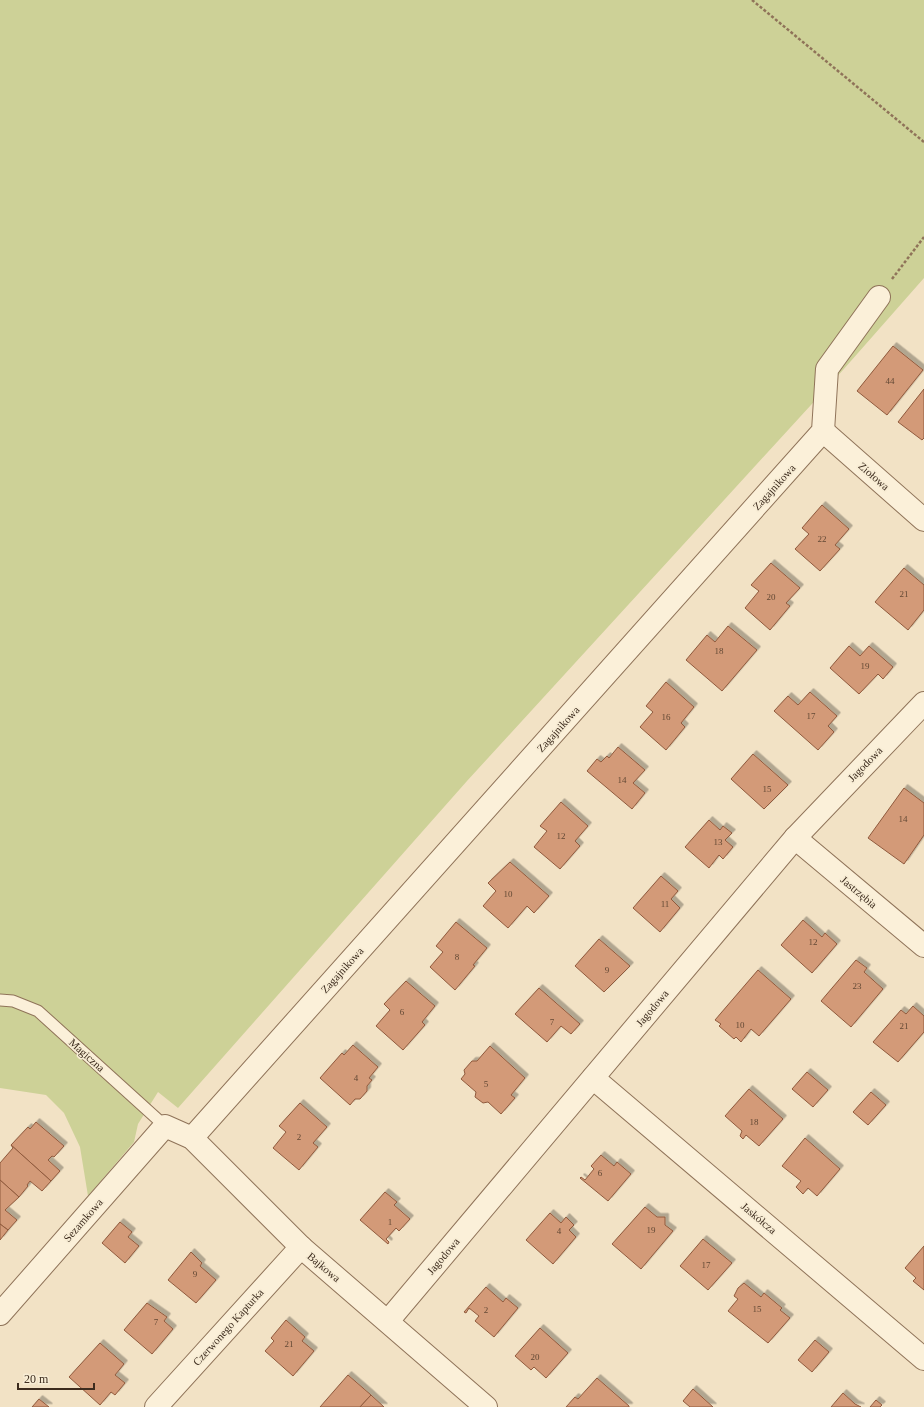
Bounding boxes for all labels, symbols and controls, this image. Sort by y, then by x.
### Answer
house number: 44 [886,376,895,386]
street label: Ziołowa [856,459,892,493]
street label: Zagajnikowa [750,462,798,512]
house number: 22 [818,534,827,544]
house number: 21 [900,589,909,599]
house number: 20 [767,592,776,602]
house number: 18 [715,646,724,656]
house number: 19 [861,661,870,671]
street label: Zagajnikowa [534,704,582,754]
house number: 17 [807,711,816,721]
house number: 16 [662,712,671,722]
street label: Jagodowa [845,744,885,784]
house number: 14 [618,775,627,785]
house number: 15 [763,784,772,794]
house number: 14 [899,814,908,824]
house number: 12 [557,831,566,841]
house number: 13 [714,837,723,847]
street label: Jastrzębia [839,873,880,911]
house number: 10 [504,889,513,899]
house number: 11 [661,899,669,909]
house number: 12 [809,937,818,947]
street label: Zagajnikowa [318,945,366,995]
house number: 8 [455,952,460,962]
house number: 9 [605,965,610,975]
house number: 23 [853,981,862,991]
street label: Jagodowa [633,987,671,1029]
house number: 6 [400,1007,405,1017]
house number: 7 [550,1017,555,1027]
house number: 10 [736,1020,745,1030]
house number: 21 [900,1021,909,1031]
street label: Magiczna [67,1036,107,1074]
house number: 4 [354,1073,359,1083]
house number: 5 [484,1079,489,1089]
house number: 18 [750,1117,759,1127]
house number: 2 [297,1132,301,1142]
house number: 6 [598,1168,603,1178]
street label: Sezamkowa [61,1196,105,1244]
street label: Jaskółcza [739,1200,779,1236]
house number: 1 [388,1217,392,1227]
house number: 19 [647,1225,656,1235]
house number: 4 [557,1226,562,1236]
street label: Jagodowa [424,1235,462,1277]
street label: Bajkowa [305,1250,343,1284]
house number: 17 [702,1260,711,1270]
house number: 9 [193,1269,198,1279]
street label: Czerwonego Kapturka [190,1286,266,1368]
house number: 15 [753,1304,762,1314]
house number: 2 [484,1305,488,1315]
house number: 7 [154,1317,159,1327]
house number: 21 [285,1339,294,1349]
house number: 20 [531,1352,540,1362]
scale bar [18,1365,94,1391]
text: 20 m [24,1372,49,1386]

